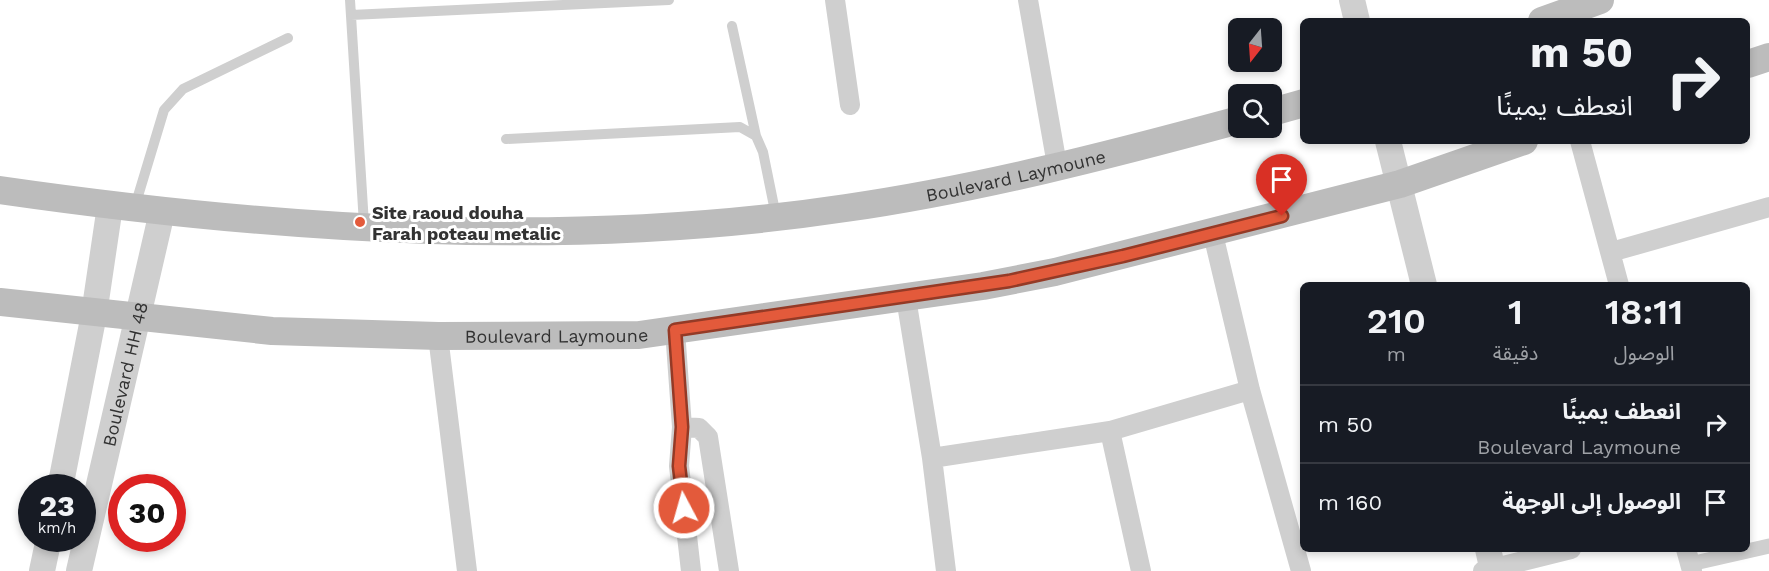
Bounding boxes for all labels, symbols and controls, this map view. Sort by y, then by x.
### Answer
north arrow [1228,18,1282,72]
map controls [1228,18,1282,138]
text: 50 m [1530,28,1633,77]
icon: right [1654,42,1732,120]
button: search [1228,84,1282,138]
text: انعطف يمينًا [1496,90,1633,122]
street label: Boulevard Laymoune [924,145,1108,205]
pin [1256,154,1307,216]
icon: arrive [1265,163,1298,196]
place label: Site raoud douha Farah poteau metalic [372,202,561,244]
marker: Site raoud douha Farah poteau metalic [353,215,367,229]
text: 1 [1508,291,1523,333]
text: 18:11 [1605,291,1683,333]
street label: Boulevard HH 48 [98,300,151,449]
text: 210 [1367,300,1426,342]
street label: Boulevard Laymoune [465,323,650,346]
text: دقيقة [1493,341,1538,365]
text: الوصول [1614,341,1675,365]
text: m [1387,342,1406,366]
text: انعطف يمينًا [1562,399,1681,424]
icon: right [1699,408,1732,441]
text: 50 m [1318,412,1373,437]
text: Boulevard Laymoune [1477,435,1681,459]
speed limit sign: 30 [108,474,186,552]
position arrow [652,476,716,540]
icon: arrive [1699,486,1732,519]
text: 23 [39,488,75,523]
text: الوصول إلى الوجهة [1502,489,1681,514]
text: 160 m [1318,490,1382,515]
text: km/h [38,519,76,537]

